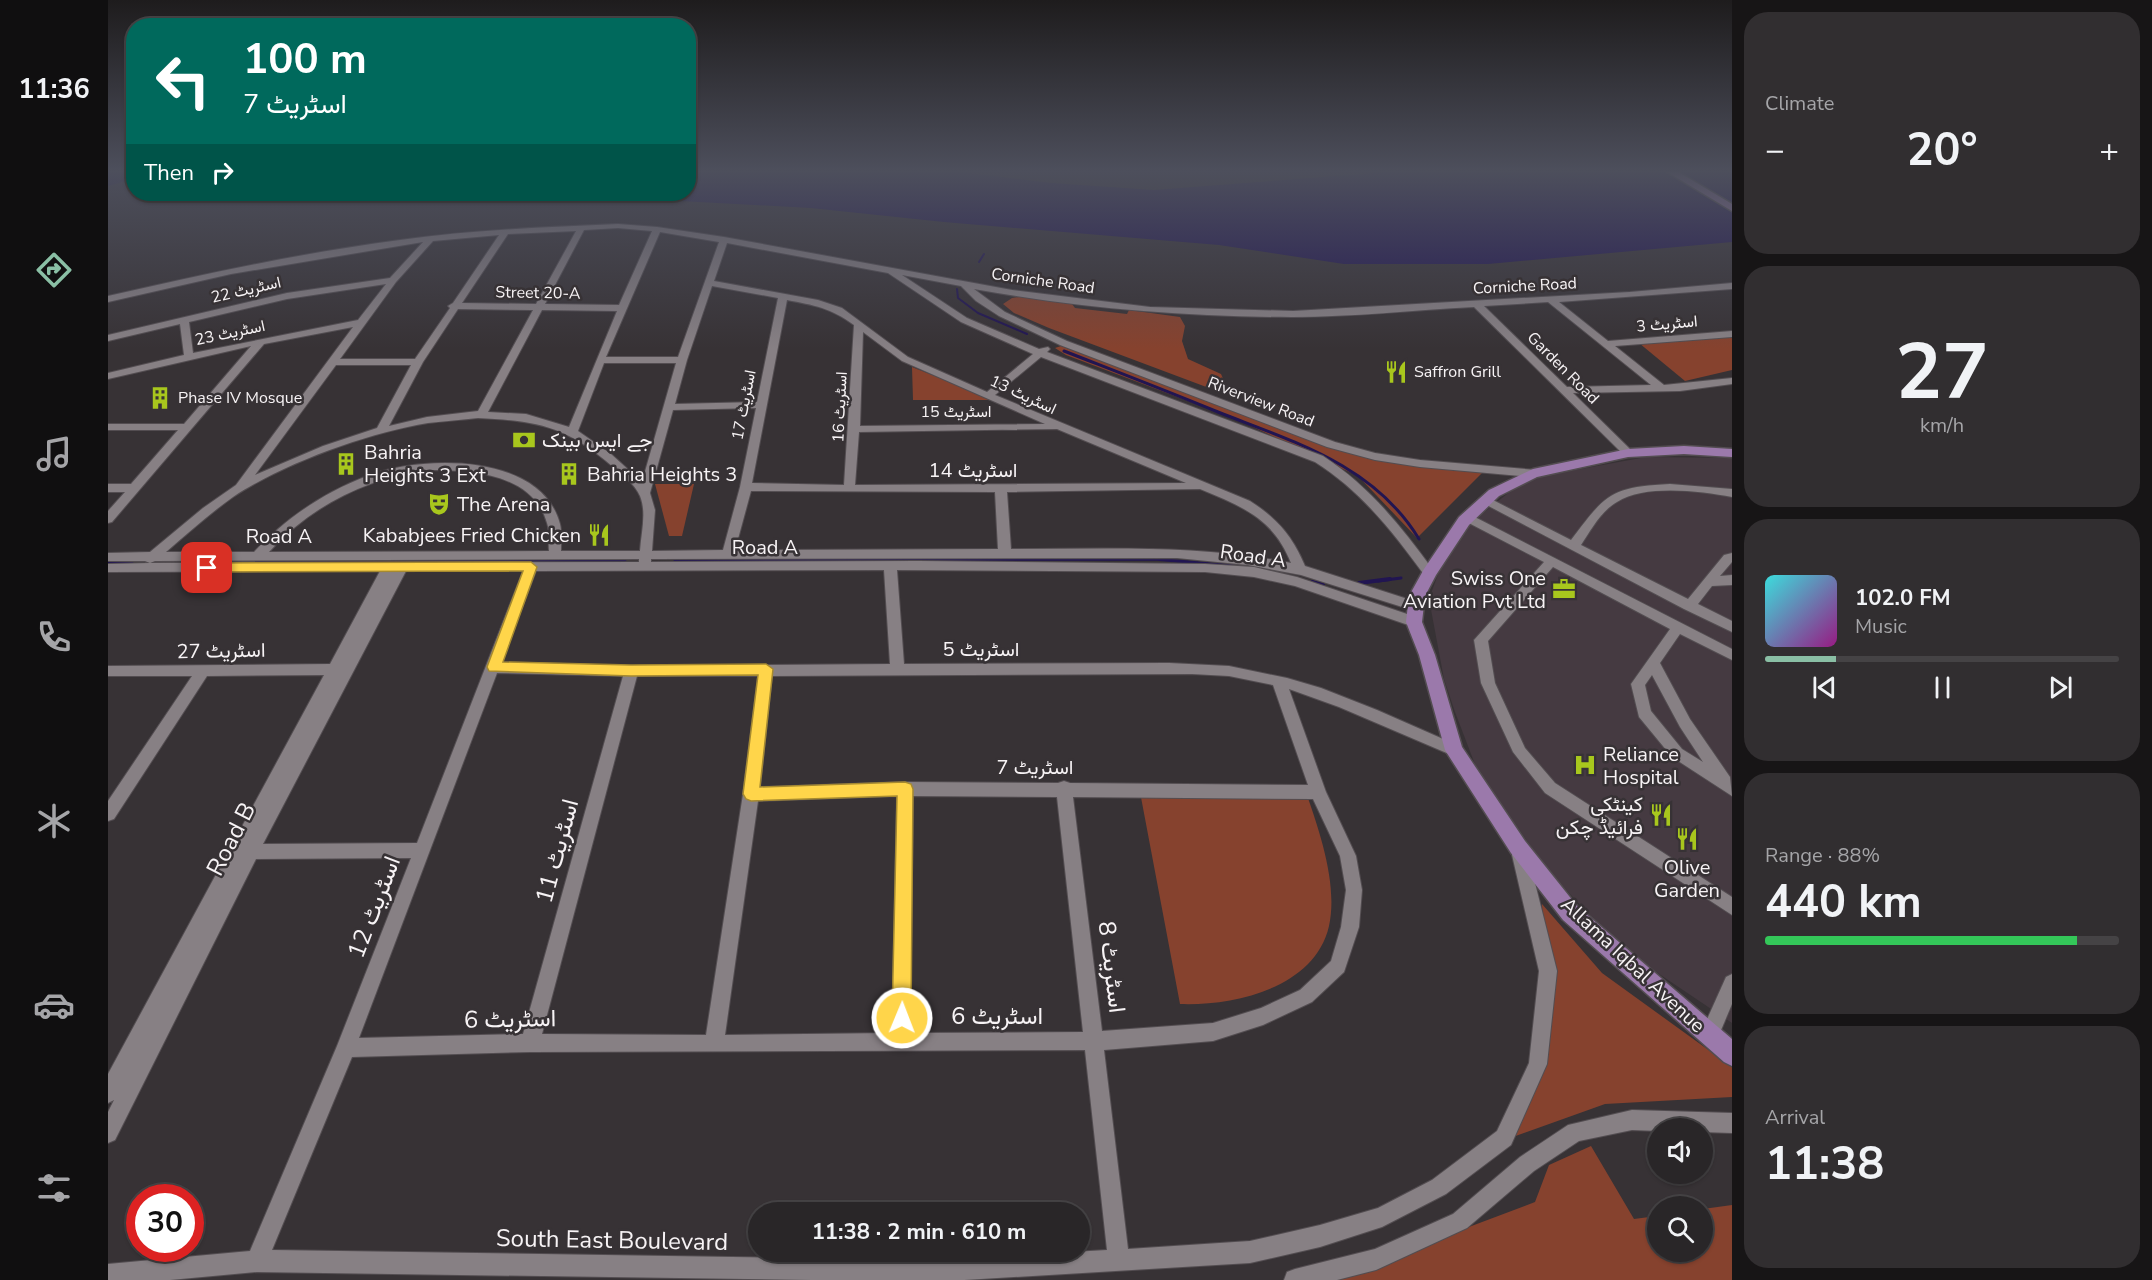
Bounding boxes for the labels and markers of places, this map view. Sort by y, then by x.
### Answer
restaurant icon: Saffron Grill [1383,359,1409,385]
place label: Saffron Grill [1414,361,1501,383]
building icon: Phase IV Mosque [147,385,173,411]
place label: Phase IV Mosque [178,387,302,409]
bank icon: جے ایس بینک [511,427,537,453]
place label: جے ایس بینک [542,427,652,454]
place label: Bahria Heights 3 Ext [364,439,487,489]
building icon: Bahria Heights 3 Ext [333,451,359,477]
building icon: Bahria Heights 3 [556,461,582,487]
place label: Bahria Heights 3 [587,461,737,488]
theatre icon: The Arena [426,491,452,517]
place label: The Arena [457,491,550,518]
place label: Kababjees Fried Chicken [363,522,581,549]
restaurant icon: Kababjees Fried Chicken [586,522,612,548]
pin [181,542,232,593]
place label: Swiss One Aviation Pvt Ltd [1403,565,1546,615]
office icon: Swiss One Aviation Pvt Ltd [1551,576,1577,602]
place label: Reliance Hospital [1603,741,1679,791]
hospital icon: Reliance Hospital [1572,752,1598,778]
place label: کینٹکی فرائیڈ چکن [1556,791,1643,841]
restaurant icon: کینٹکی فرائیڈ چکن [1648,802,1674,828]
restaurant icon: Olive Garden [1674,826,1700,852]
place label: Olive Garden [1654,854,1720,904]

